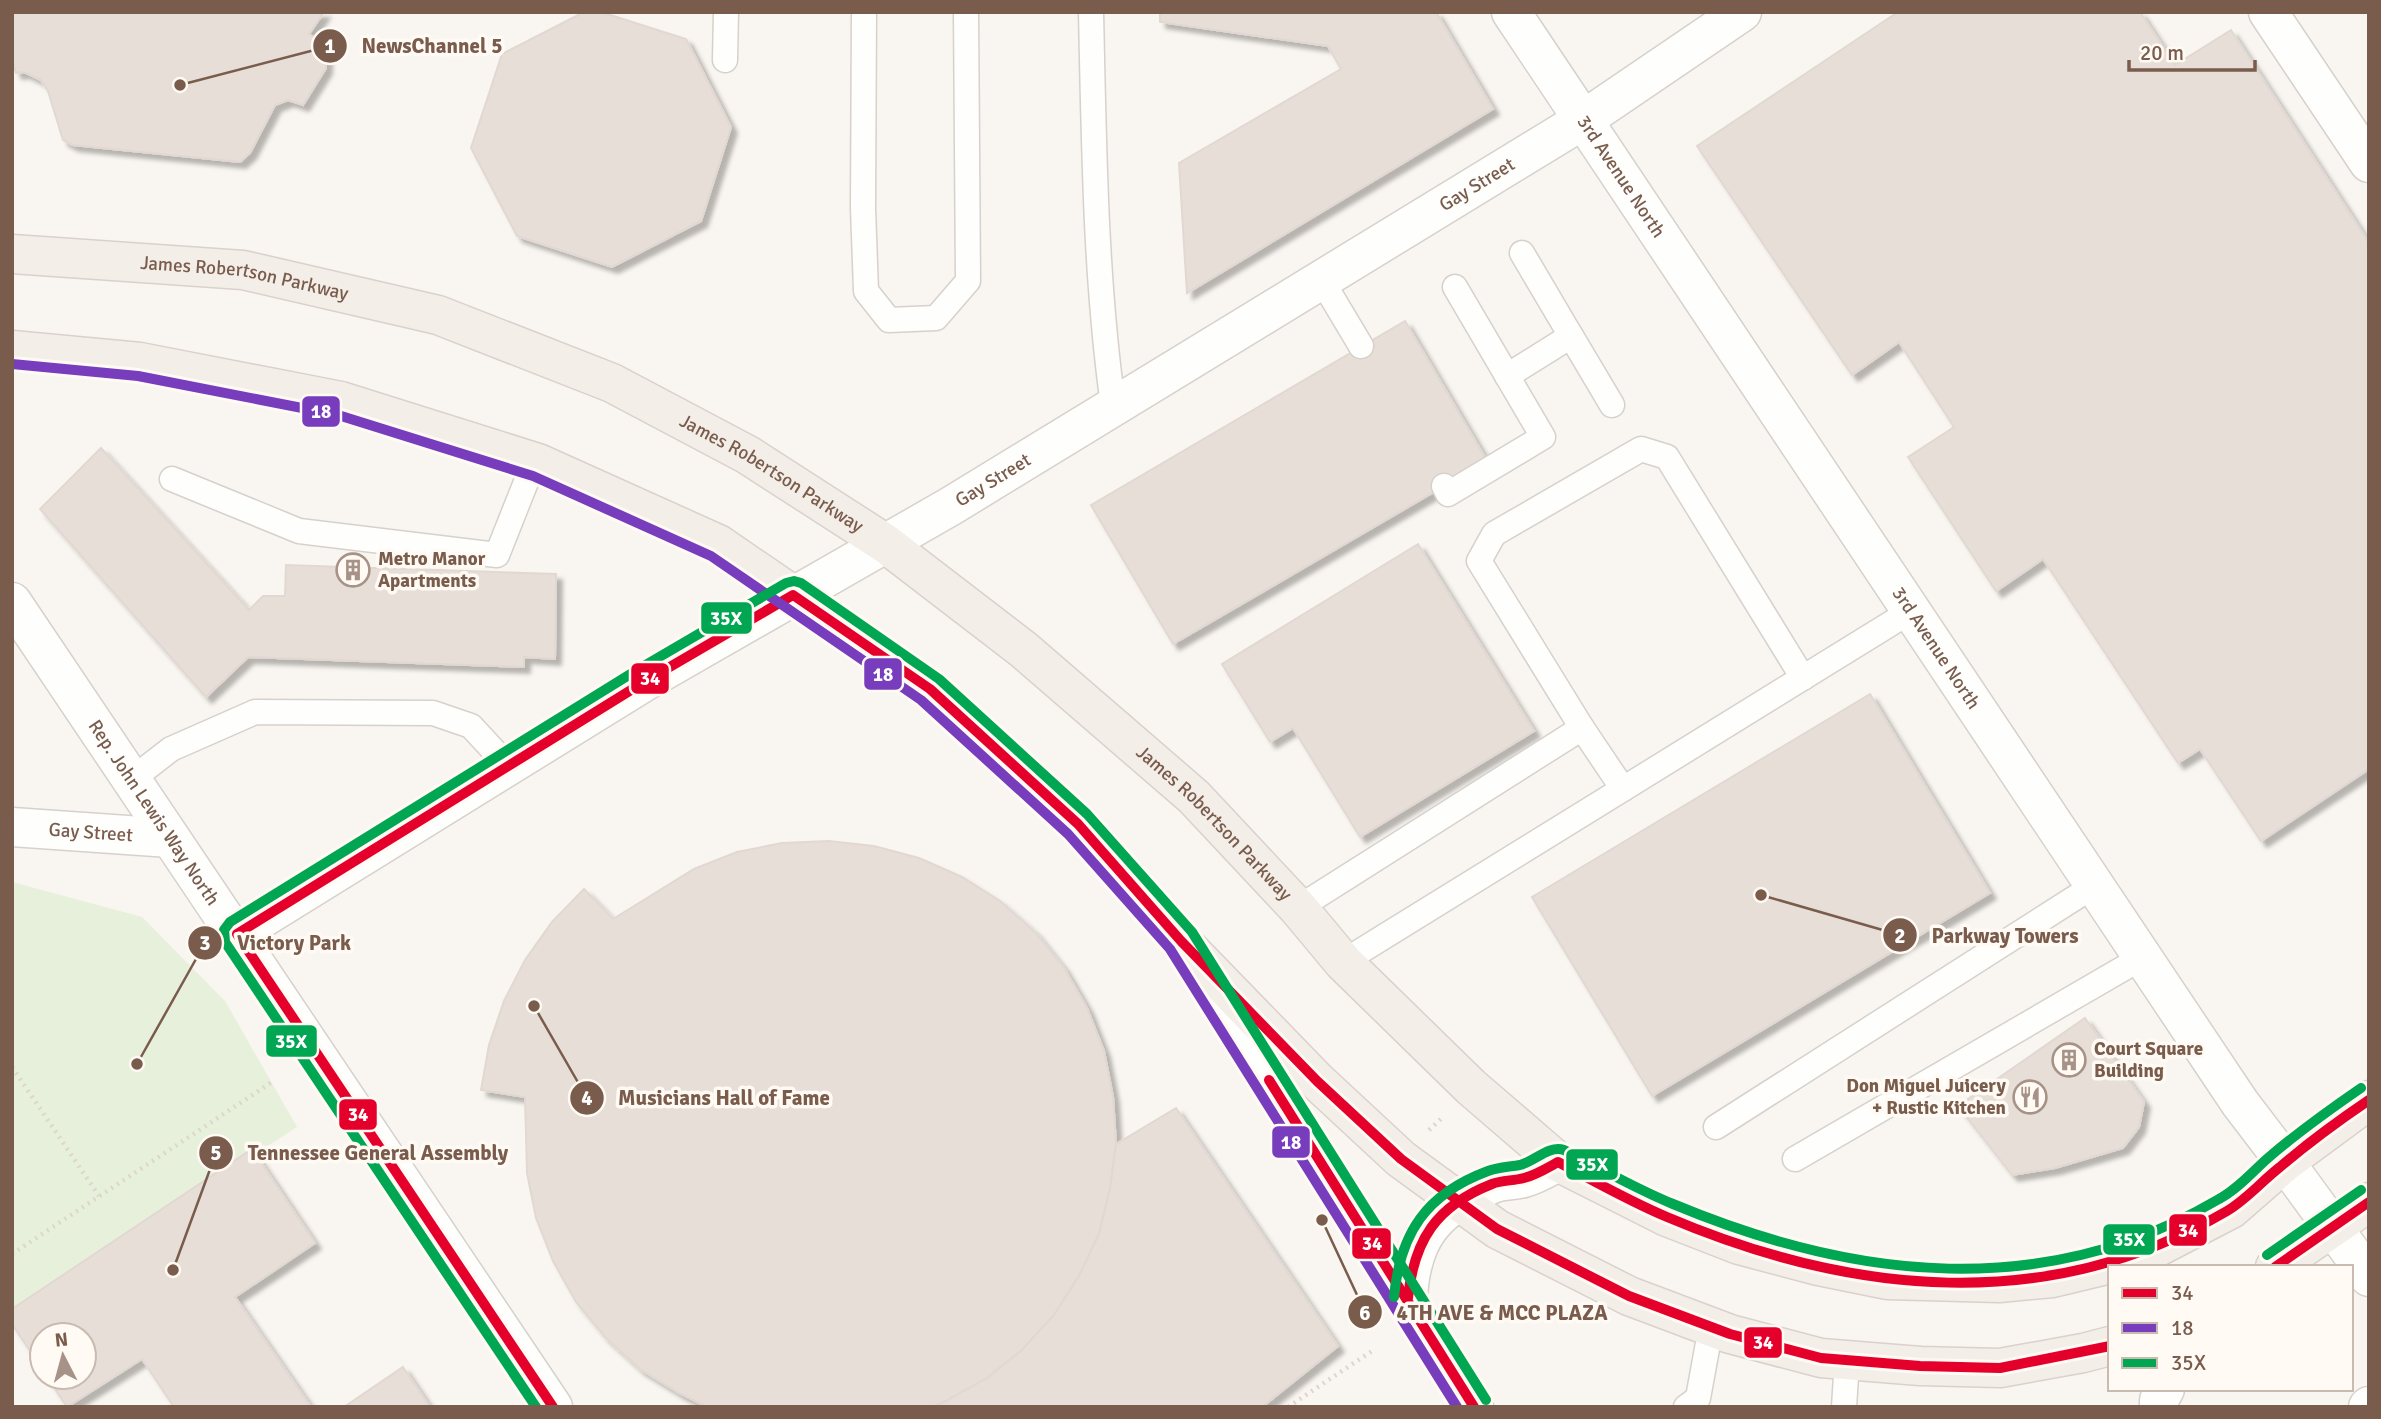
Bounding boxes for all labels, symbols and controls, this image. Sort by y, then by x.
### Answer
callout: NewsChannel 5 [313,25,517,67]
scale bar [2129,28,2255,72]
text: 1 [324,33,336,59]
text: NewsChannel 5 [362,33,502,59]
text: 20 m [2140,40,2184,66]
street label: 3rd Avenue North [1572,111,1670,242]
street label: Gay Street [1435,152,1520,217]
street label: James Robertson Parkway [140,251,351,306]
line badge: 18 [301,395,341,428]
text: 18 [311,400,331,424]
street label: James Robertson Parkway [675,409,868,538]
street label: Gay Street [951,448,1036,512]
place label: Metro Manor Apartments [378,547,486,593]
building icon: Metro Manor Apartments [334,551,372,589]
street label: 3rd Avenue North [1887,582,1986,714]
line badge: 35X [700,601,753,635]
text: 35X [710,607,742,631]
line badge: 18 [863,657,903,691]
line badge: 34 [630,662,670,695]
text: 18 [873,663,893,687]
text: 34 [640,667,660,691]
street label: Rep. John Lewis Way North [83,715,225,910]
street label: James Robertson Parkway [1131,740,1297,906]
street label: Gay Street [48,818,134,847]
callout: Parkway Towers [1883,914,2093,956]
callout: Victory Park [188,922,365,964]
text: 2 [1894,923,1906,949]
text: Parkway Towers [1932,923,2078,949]
text: 3 [199,930,211,956]
text: Victory Park [237,930,351,956]
line badge: 35X [265,1024,318,1058]
text: 35X [275,1030,307,1054]
place label: Court Square Building [2094,1037,2203,1083]
building icon: Court Square Building [2050,1041,2088,1079]
place label: Don Miguel Juicery + Rustic Kitchen [1846,1074,2007,1120]
callout: Musicians Hall of Fame [569,1077,844,1119]
restaurant icon: Don Miguel Juicery + Rustic Kitchen [2011,1078,2049,1116]
text: 4 [581,1085,593,1111]
text: Musicians Hall of Fame [618,1085,830,1111]
line badge: 34 [338,1098,378,1131]
text: 34 [348,1103,368,1127]
line badge: 18 [1271,1125,1311,1159]
text: 18 [1281,1131,1301,1155]
callout: Tennessee General Assembly [199,1132,522,1174]
text: 5 [210,1140,222,1166]
text: Tennessee General Assembly [248,1140,509,1166]
line badge: 35X [1565,1148,1619,1181]
text: 35X [1576,1153,1608,1177]
line badge: 34 [2168,1213,2208,1247]
text: 34 [2178,1219,2198,1243]
line badge: 35X [2102,1223,2156,1256]
line badge: 34 [1351,1227,1392,1260]
text: 35X [2113,1228,2145,1252]
text: 34 [1362,1232,1382,1256]
legend [2108,1265,2353,1391]
text: 34 [2171,1280,2194,1306]
callout: 4TH AVE & MCC PLAZA [1347,1291,1621,1333]
text: 6 [1359,1300,1371,1326]
text: 4TH AVE & MCC PLAZA [1396,1300,1608,1326]
text: 18 [2171,1315,2194,1341]
north arrow [28,1321,98,1391]
line badge: 34 [1743,1326,1783,1359]
text: N [54,1327,69,1353]
text: 34 [1753,1331,1773,1355]
text: 35X [2171,1350,2206,1376]

